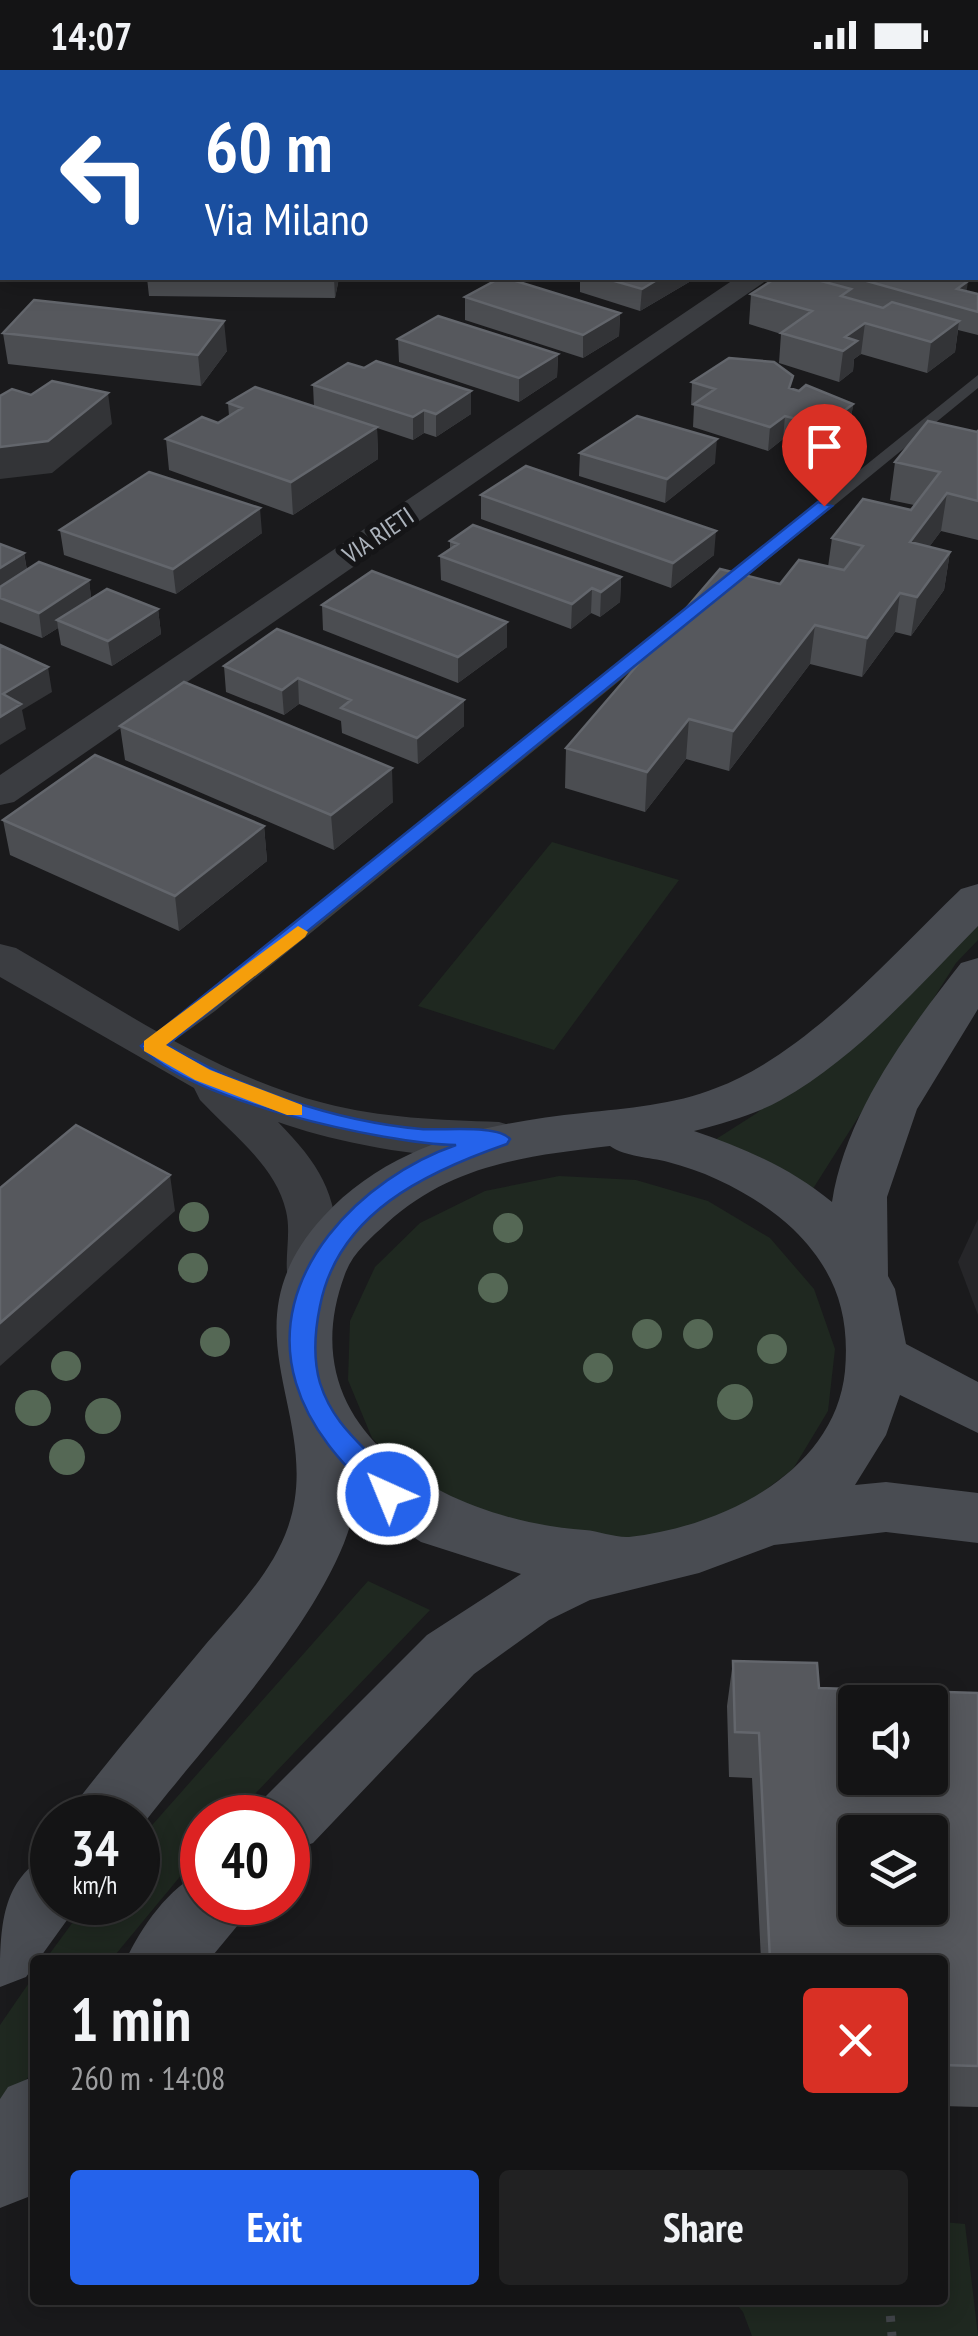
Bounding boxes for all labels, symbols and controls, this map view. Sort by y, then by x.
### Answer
text: 14:07 [50,11,132,60]
text: 60 m [205,101,333,191]
icon: left [40,110,170,240]
text: Via Milano [205,189,369,247]
pin [782,404,867,507]
icon: arrive [797,419,852,474]
street label: VIA RIETI [335,500,420,571]
position arrow [336,1442,440,1546]
map controls [838,1685,948,1925]
button: sound [838,1685,948,1795]
speed limit sign: 40 [180,1795,310,1925]
text: 34 [71,1815,119,1880]
button: layers [838,1815,948,1925]
text: km/h [73,1869,117,1901]
text: 1 min [70,1980,191,2058]
button: close [803,1988,908,2093]
text: 260 m · 14:08 [70,2057,225,2099]
button: Exit [70,2170,479,2285]
button: Share [499,2170,908,2285]

